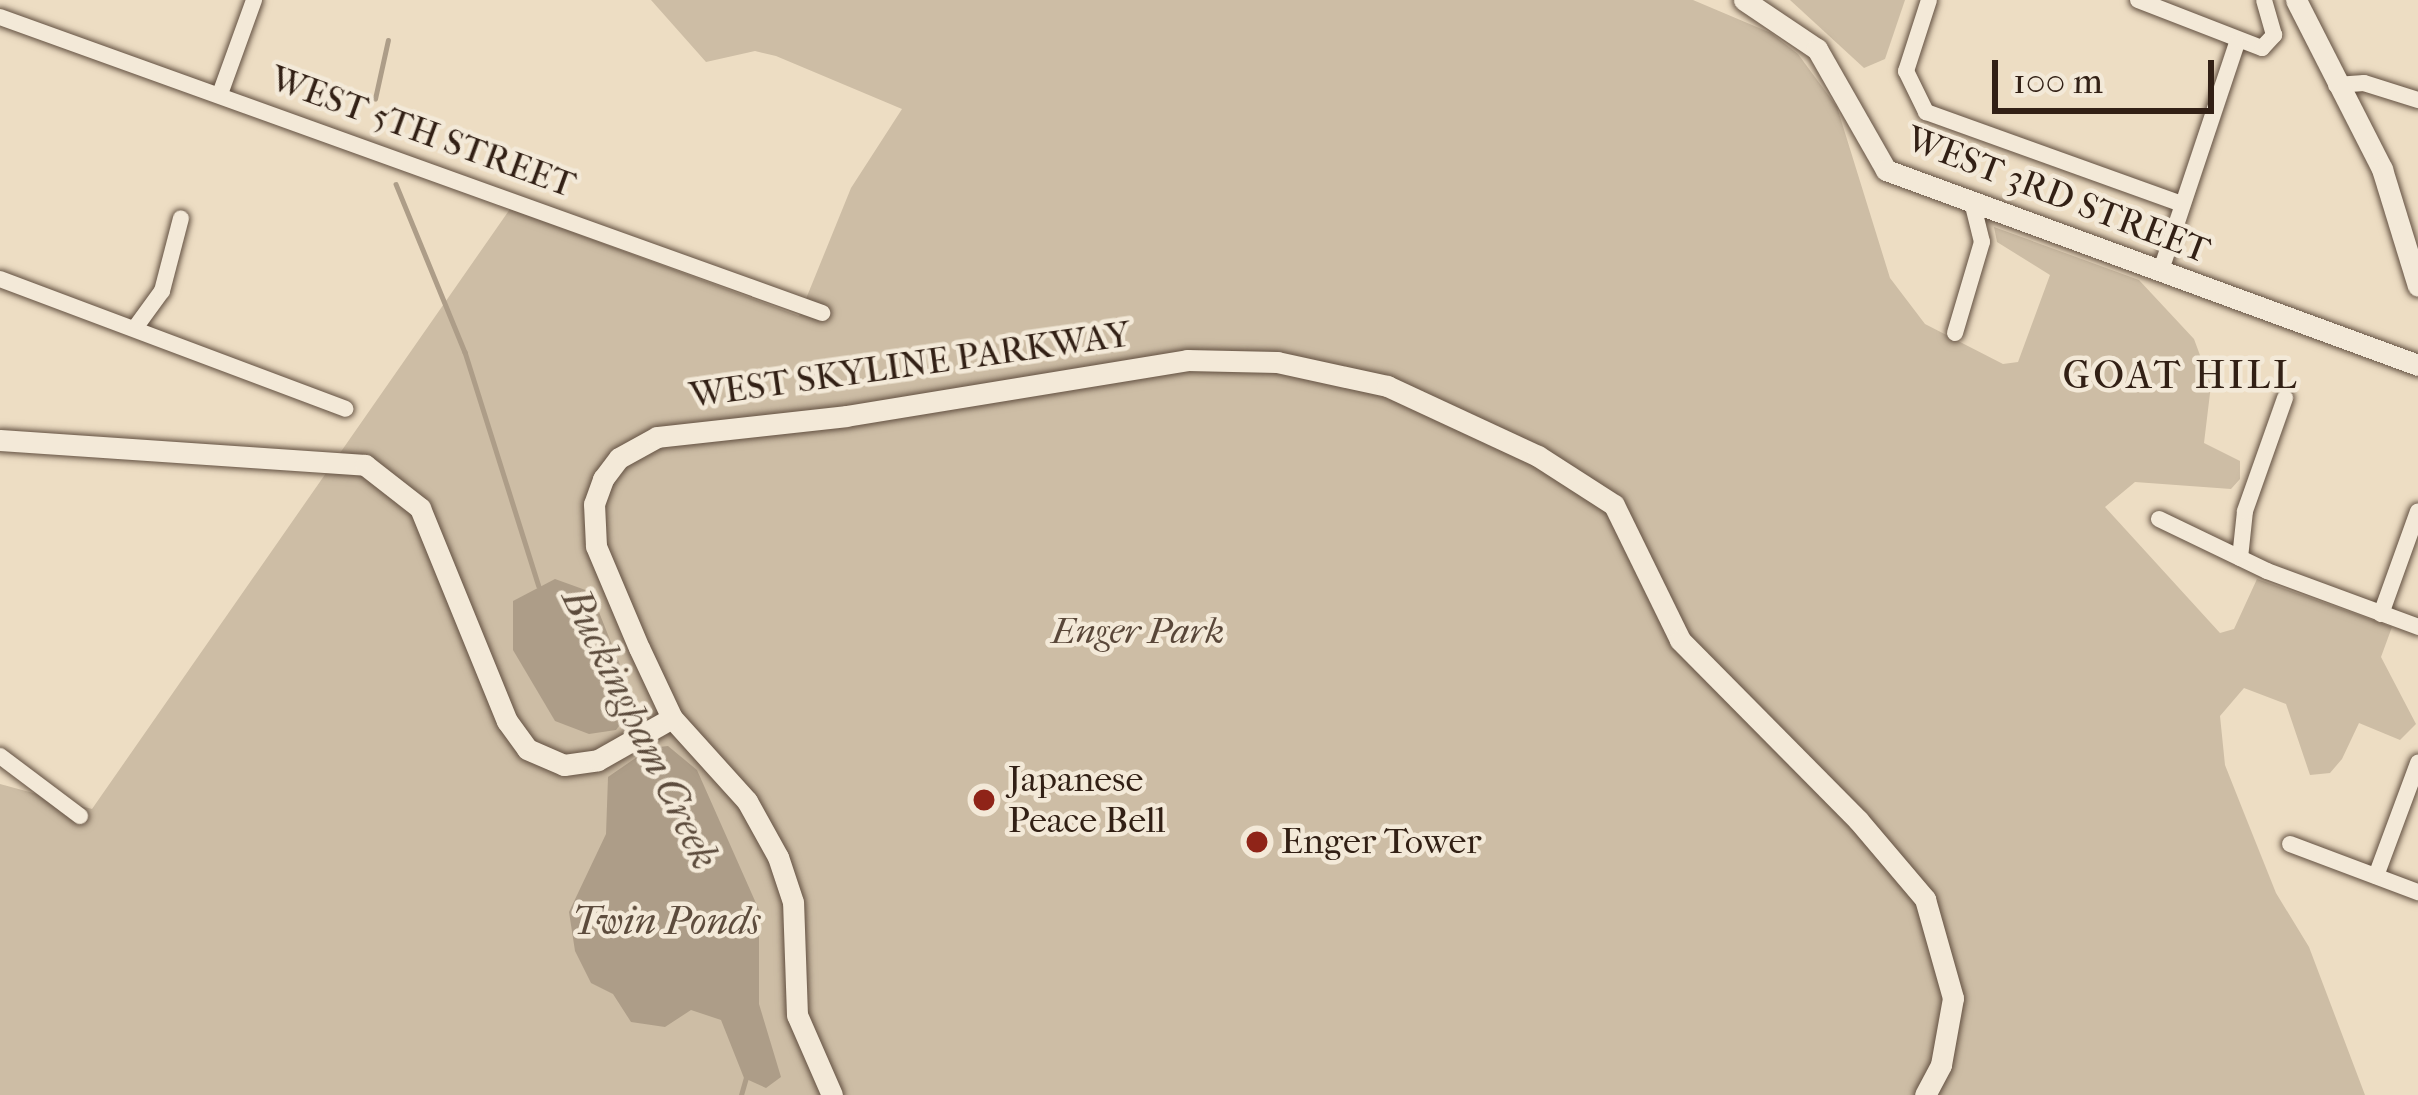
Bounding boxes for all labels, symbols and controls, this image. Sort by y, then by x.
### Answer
scale bar [1998,36,2220,110]
street label: WEST 5TH STREET [265,57,581,207]
text: 100 m [2013,60,2103,102]
street label: WEST 3RD STREET [1900,117,2216,273]
street label: WEST SKYLINE PARKWAY [687,313,1133,417]
district label: GOAT HILL [2063,352,2299,398]
water label: Buckingham Creek [552,581,728,877]
park label: Enger Park [1052,610,1224,654]
place label: Japanese Peace Bell [1008,757,1166,842]
marker: Japanese Peace Bell [971,787,997,813]
place label: Enger Tower [1281,820,1482,864]
marker: Enger Tower [1244,829,1270,855]
water label: Twin Ponds [572,898,760,944]

